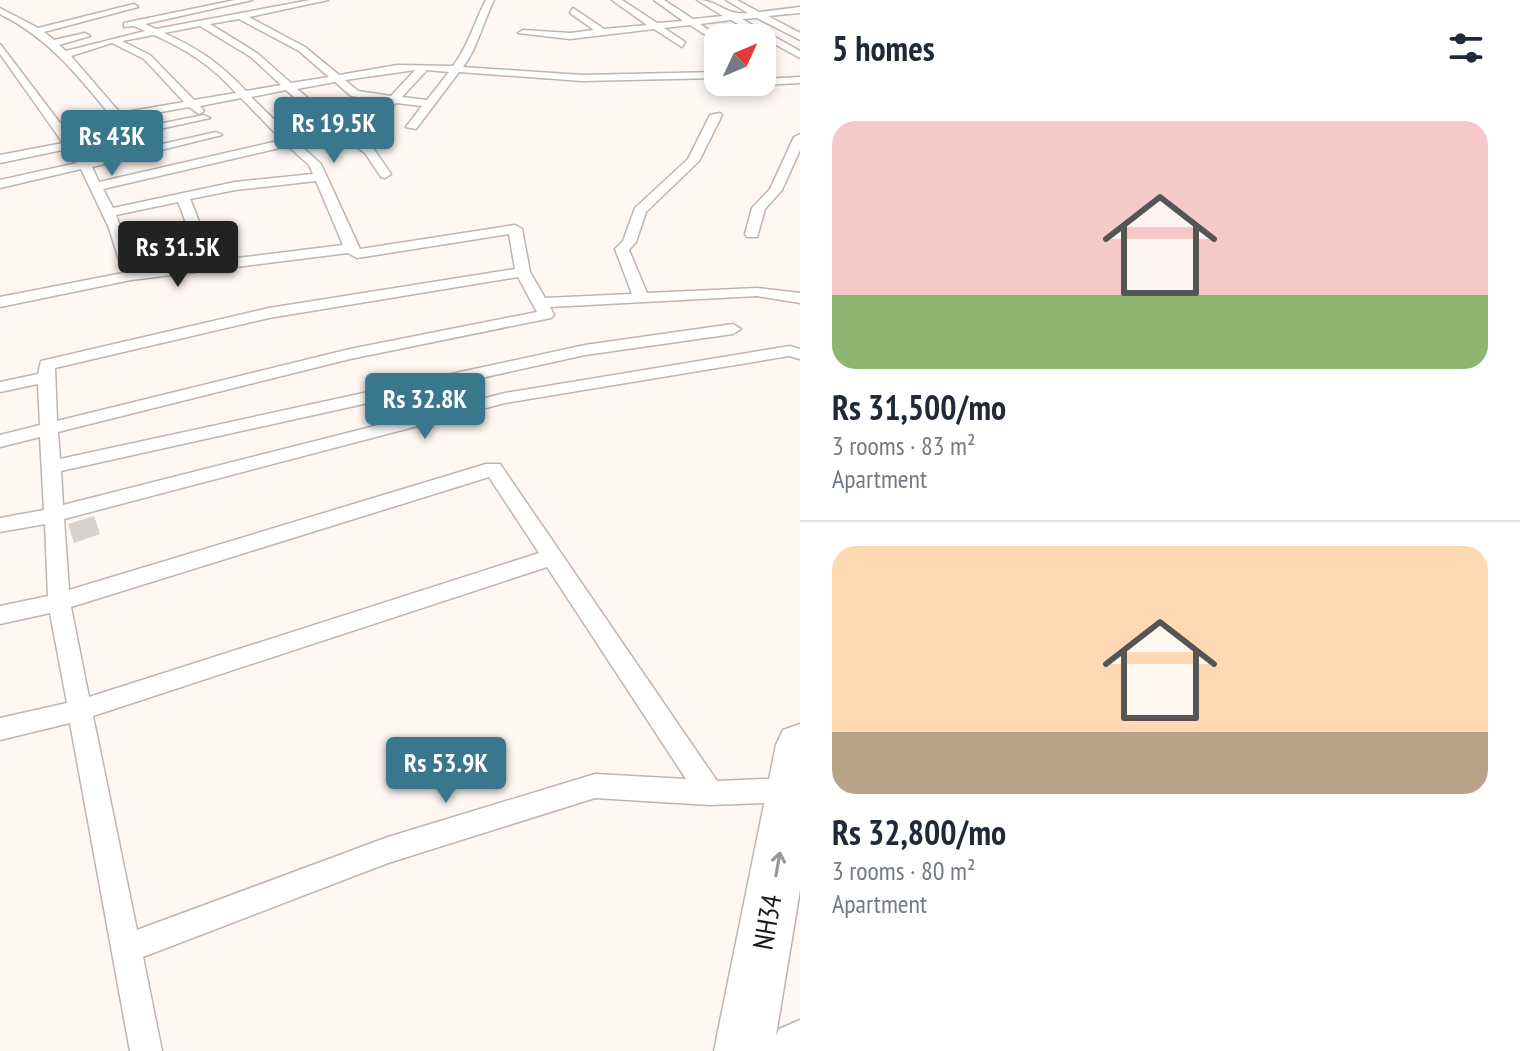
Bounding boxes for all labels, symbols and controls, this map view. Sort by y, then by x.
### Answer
north arrow [704,24,776,96]
map controls [704,24,776,96]
text: 5 homes [832,26,935,70]
icon: filters [1444,26,1488,70]
pin: Rs 19.5K [251,97,417,165]
text: Rs 19.5K [292,106,376,139]
pin: Rs 43K [47,110,177,178]
text: Rs 43K [79,119,145,152]
icon: home [1088,173,1232,317]
pin: Rs 31.5K [95,221,261,289]
text: Rs 31.5K [136,230,220,263]
pin: Rs 32.8K [342,373,508,441]
text: Rs 32.8K [383,382,467,415]
text: Rs 31,500/mo [832,385,1006,429]
text: 3 rooms · 83 m² [832,429,976,462]
text: Apartment [832,462,927,495]
icon: home [1088,598,1232,742]
pin: Rs 53.9K [363,737,529,805]
text: Rs 53.9K [404,746,488,779]
text: Rs 32,800/mo [832,810,1006,854]
one-way arrow [771,852,786,877]
text: 3 rooms · 80 m² [832,854,976,887]
text: Apartment [832,887,927,920]
street label: NH34 [743,891,790,952]

